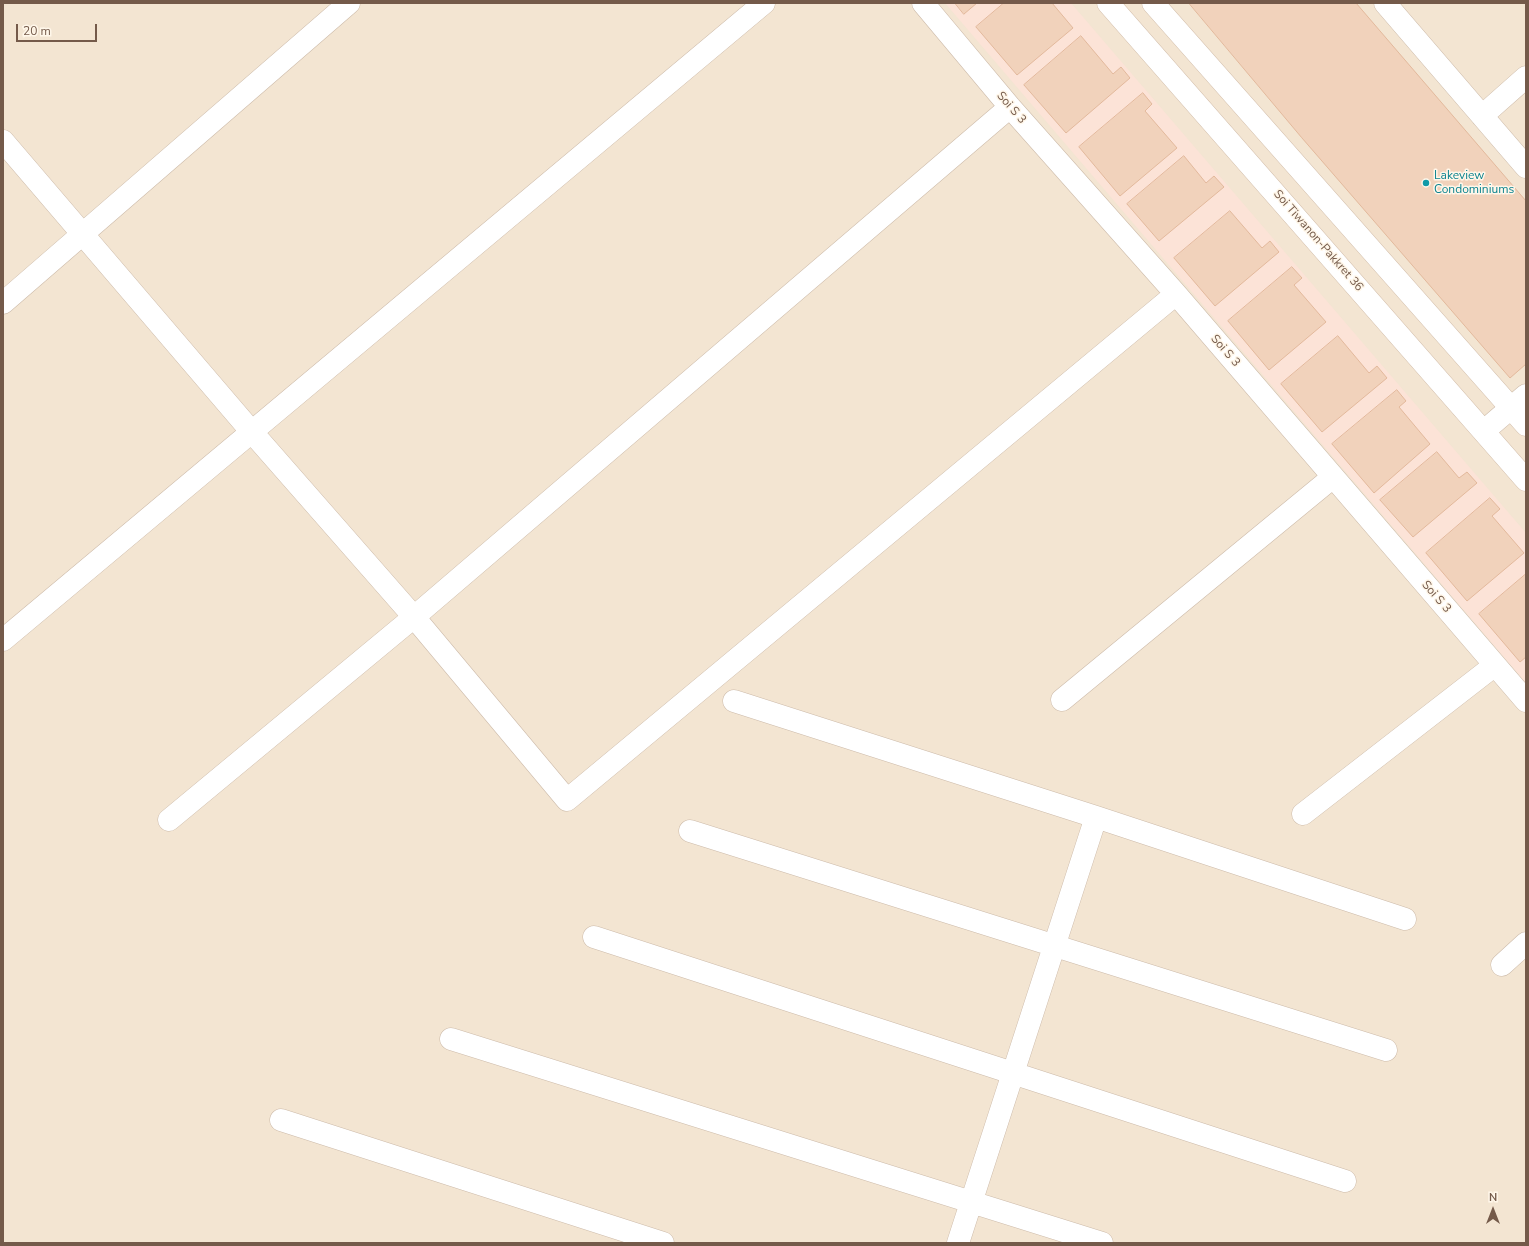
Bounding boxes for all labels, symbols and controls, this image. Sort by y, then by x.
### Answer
scale bar [18,16,99,42]
text: 20 m [23,23,51,39]
street label: Soi S 3 [993,89,1029,127]
place label: Lakeview Condominiums [1434,169,1514,197]
marker: Lakeview Condominiums [1421,178,1431,188]
street label: Soi Tiwanon-Pakkret 36 [1270,187,1366,295]
street label: Soi S 3 [1207,332,1243,370]
street label: Soi S 3 [1418,578,1454,616]
north arrow [1473,1190,1513,1230]
text: N [1489,1190,1497,1205]

